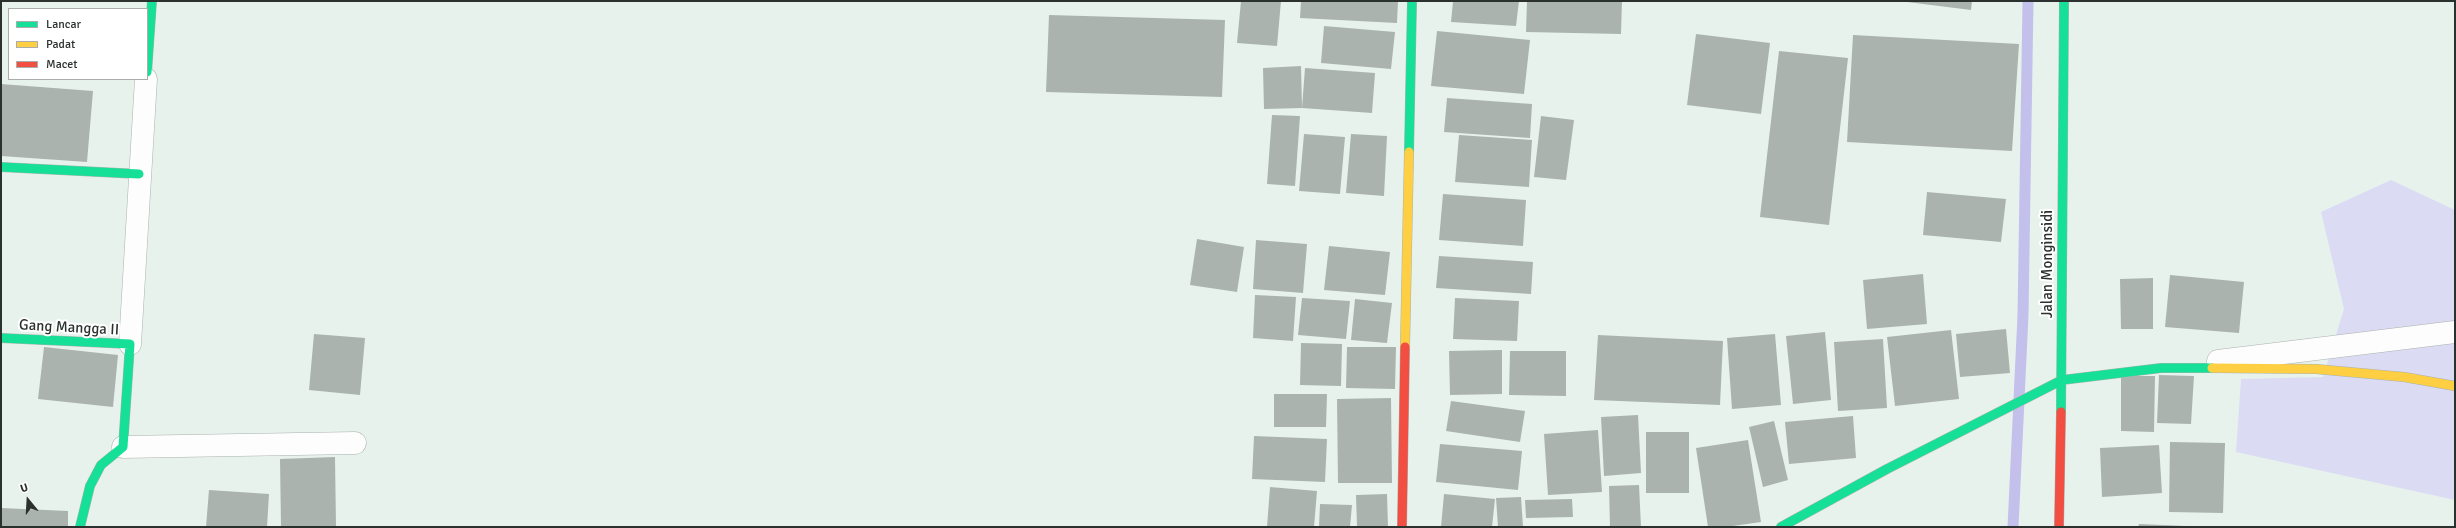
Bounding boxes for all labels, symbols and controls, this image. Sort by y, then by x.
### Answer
legend [8,8,148,80]
text: Lancar [46,17,81,32]
text: Padat [46,37,75,52]
text: Macet [46,57,78,72]
street label: Jalan Monginsidi [2039,210,2057,318]
street label: Gang Mangga II [19,316,119,340]
north arrow [8,480,48,520]
text: U [19,481,30,495]

